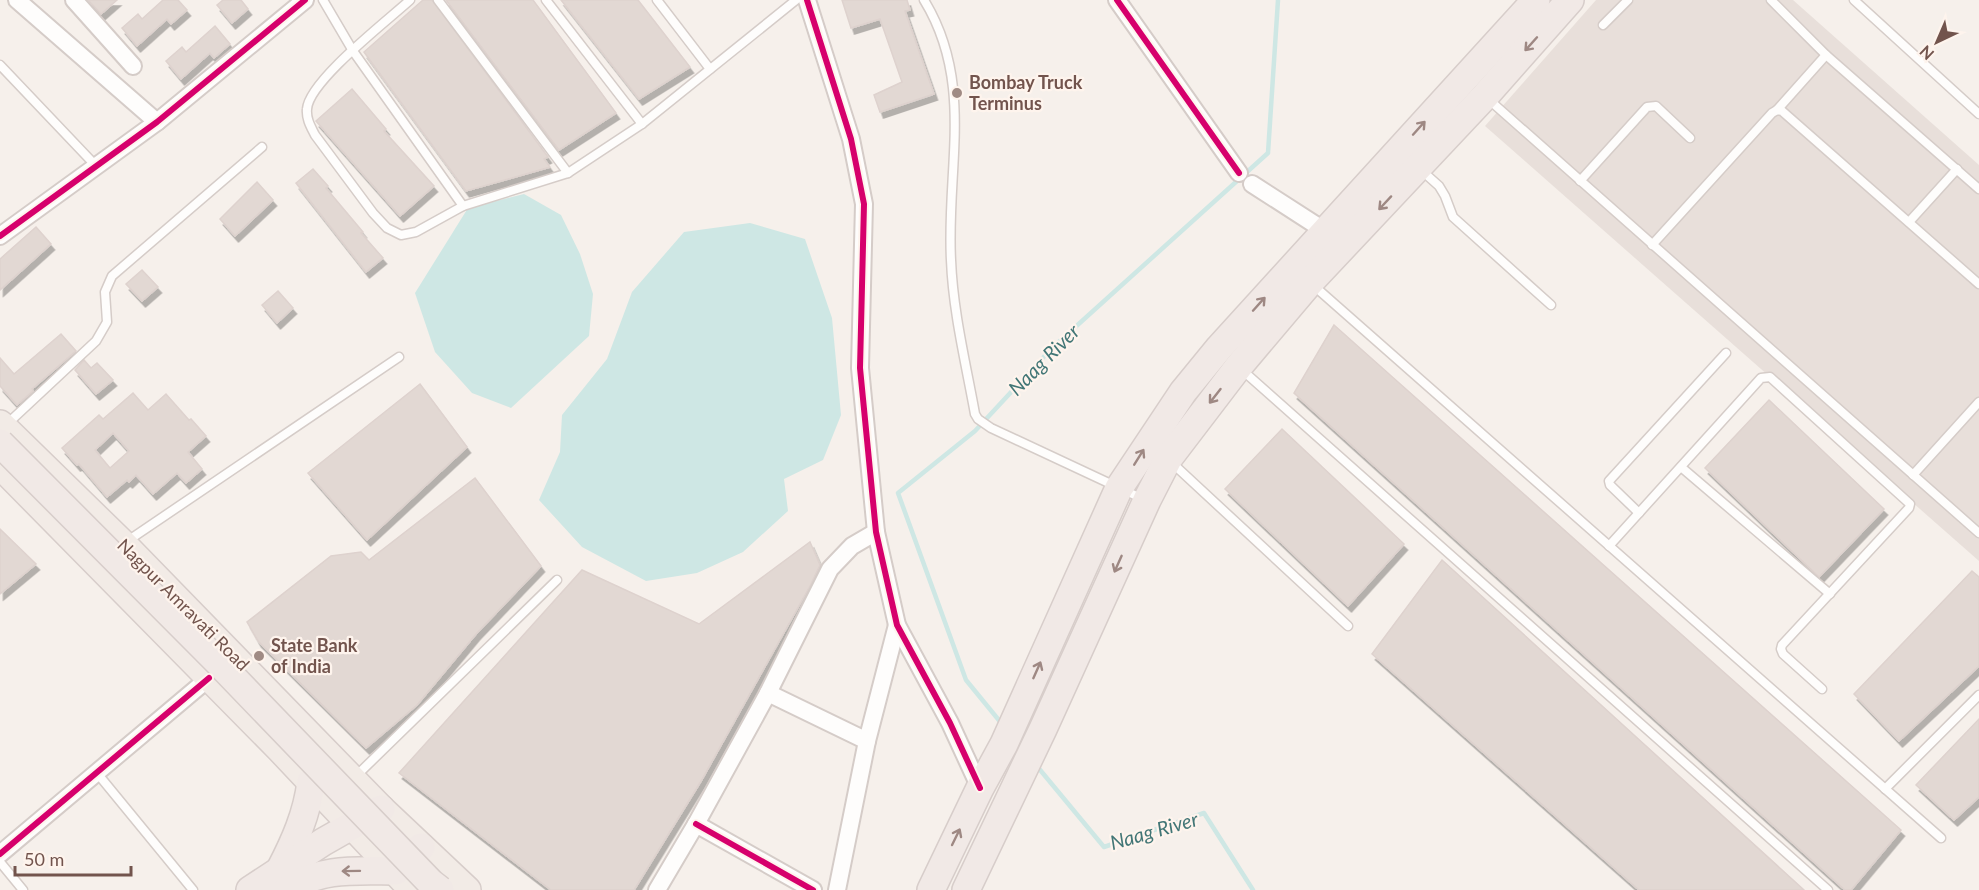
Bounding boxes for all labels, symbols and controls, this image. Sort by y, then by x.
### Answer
north arrow [1907,12,1967,72]
one-way arrow [1524,36,1538,51]
text: N [1915,42,1937,64]
place label: Bombay Truck Terminus [969,71,1083,114]
marker: Bombay Truck Terminus [950,86,964,100]
one-way arrow [1412,121,1426,136]
one-way arrow [1378,195,1392,210]
one-way arrow [1252,296,1266,311]
water label: Naag River [1003,318,1085,400]
one-way arrow [1208,388,1221,404]
one-way arrow [1132,448,1145,465]
street label: Nagpur Amravati Road [113,534,254,675]
one-way arrow [1112,555,1123,573]
place label: State Bank of India [271,634,358,677]
marker: State Bank of India [252,649,266,663]
one-way arrow [1032,662,1043,680]
water label: Naag River [1107,806,1202,854]
one-way arrow [951,829,963,847]
scale bar [15,839,130,877]
text: 50 m [24,848,64,870]
one-way arrow [341,865,361,877]

